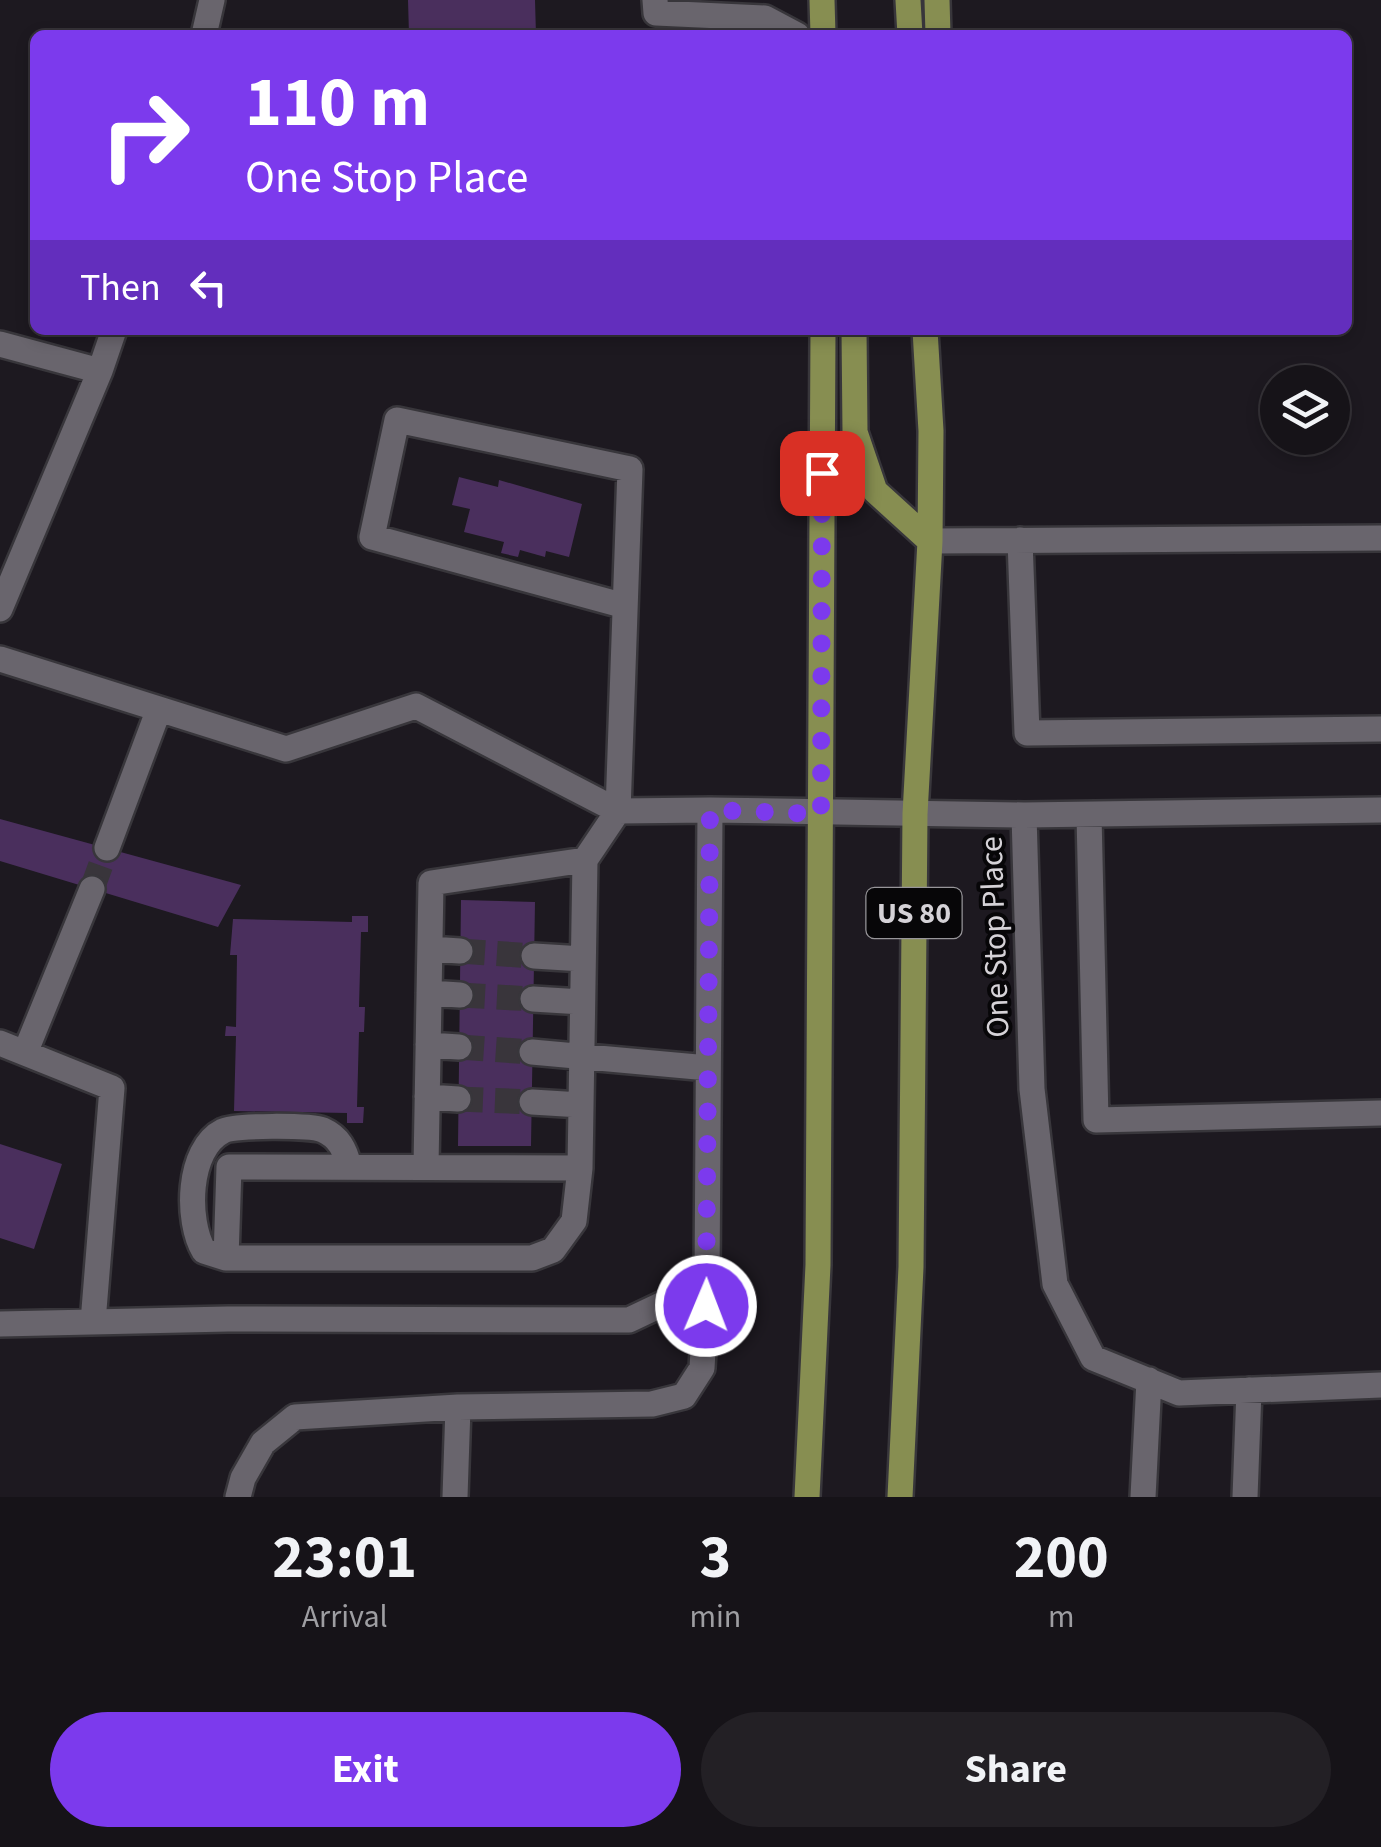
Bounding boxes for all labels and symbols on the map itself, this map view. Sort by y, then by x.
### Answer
pin [780,431,865,516]
street label: One Stop Place [968,836,1022,1038]
road number: US 80 [866,888,962,938]
position arrow [654,1254,758,1358]

